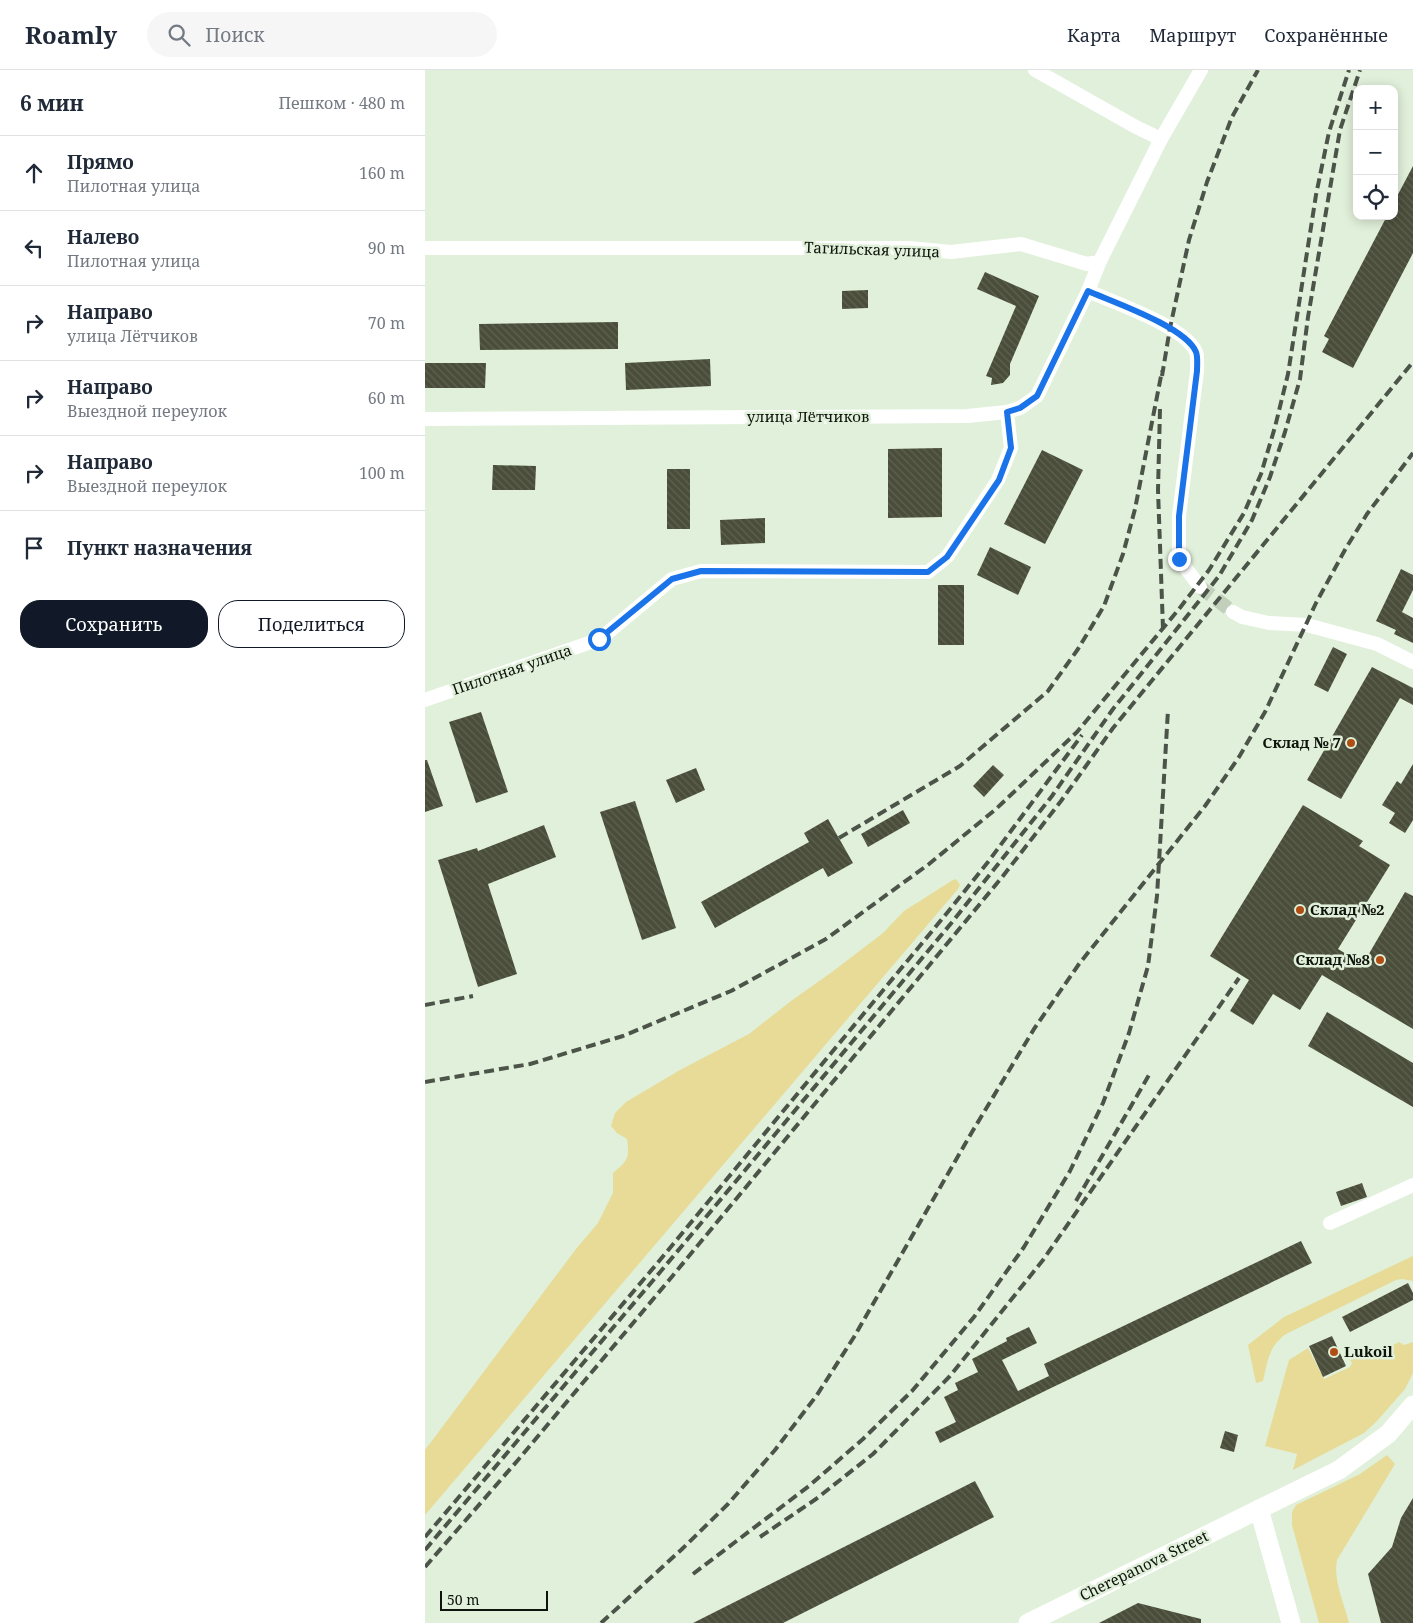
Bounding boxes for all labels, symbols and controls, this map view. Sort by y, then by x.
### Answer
search box [147,12,497,57]
text: Roamly [25,18,117,51]
icon: search [165,21,193,49]
text: Поиск [205,22,265,48]
text: Карта [1067,23,1121,47]
text: Маршрут [1149,23,1236,47]
text: Сохранённые [1264,23,1388,47]
map controls [1353,85,1398,220]
button: + [1353,85,1398,130]
text: 6 мин [20,89,84,117]
text: Пешком · 480 m [278,92,405,114]
button: − [1353,130,1398,175]
text: Прямо [67,149,134,175]
icon: ahead [20,159,48,187]
text: 160 m [359,162,405,184]
text: Пилотная улица [67,175,200,197]
button: locate [1353,175,1398,220]
text: Налево [67,224,139,250]
icon: left [20,234,48,262]
text: 90 m [368,237,405,259]
street label: Тагильская улица [804,237,940,261]
text: Пилотная улица [67,250,200,272]
text: Направо [67,299,153,325]
icon: right [20,309,48,337]
text: 70 m [368,312,405,334]
text: улица Лётчиков [67,325,198,347]
text: Направо [67,374,153,400]
icon: right [20,384,48,412]
text: 60 m [368,387,405,409]
text: Выездной переулок [67,400,227,422]
street label: улица Лётчиков [747,406,869,426]
text: Направо [67,449,153,475]
icon: right [20,459,48,487]
text: 100 m [359,462,405,484]
text: Выездной переулок [67,475,227,497]
icon: arrive [20,534,48,562]
text: Пункт назначения [67,535,252,561]
route end [1168,548,1191,571]
button: Сохранить [20,600,208,648]
button: Поделиться [218,600,405,648]
route start [588,628,611,651]
street label: Пилотная улица [449,639,574,699]
place label: Склад № 7 [1263,732,1341,752]
marker: Склад № 7 [1345,737,1357,749]
place label: Склад №2 [1310,899,1385,919]
marker: Склад №2 [1294,904,1306,916]
place label: Склад №8 [1295,949,1370,969]
marker: Склад №8 [1374,954,1386,966]
place label: Lukoil [1344,1341,1394,1361]
marker: Lukoil [1328,1346,1340,1358]
street label: Cherepanova Street [1076,1525,1211,1605]
scale bar [440,1588,547,1611]
text: 50 m [447,1590,480,1609]

